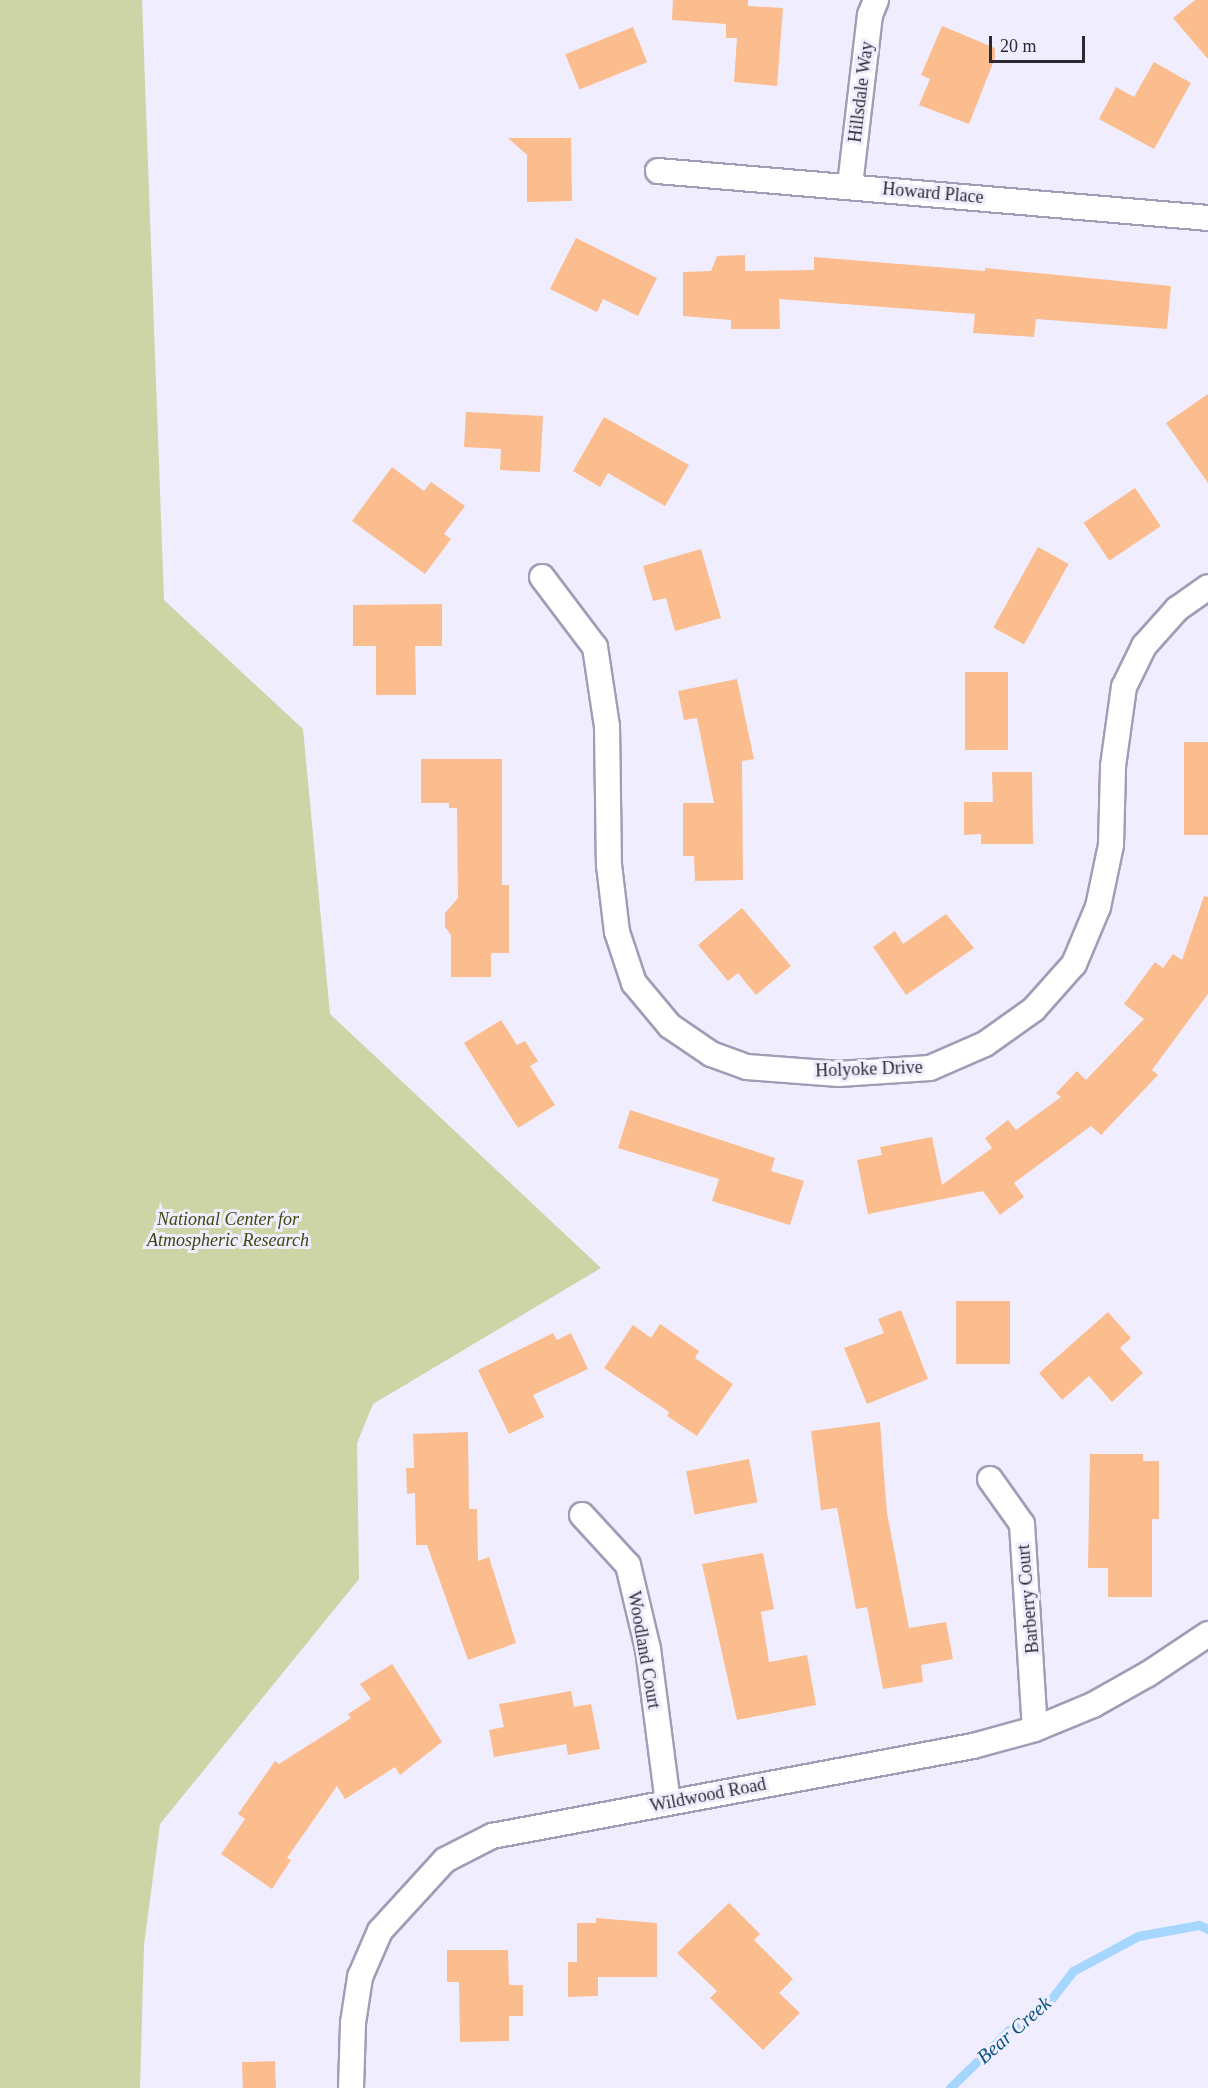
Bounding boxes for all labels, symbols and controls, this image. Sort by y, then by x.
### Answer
scale bar [992,24,1088,62]
text: 20 m [1000,36,1037,56]
street label: Hillsdale Way [844,40,878,144]
street label: Howard Place [882,178,984,208]
street label: Holyoke Drive [815,1056,923,1082]
park label: National Center for Atmospheric Research [147,1209,309,1252]
street label: Barberry Court [1012,1544,1044,1654]
street label: Woodland Court [623,1590,665,1710]
street label: Wildwood Road [648,1773,768,1817]
water label: Bear Creek [972,1991,1056,2069]

